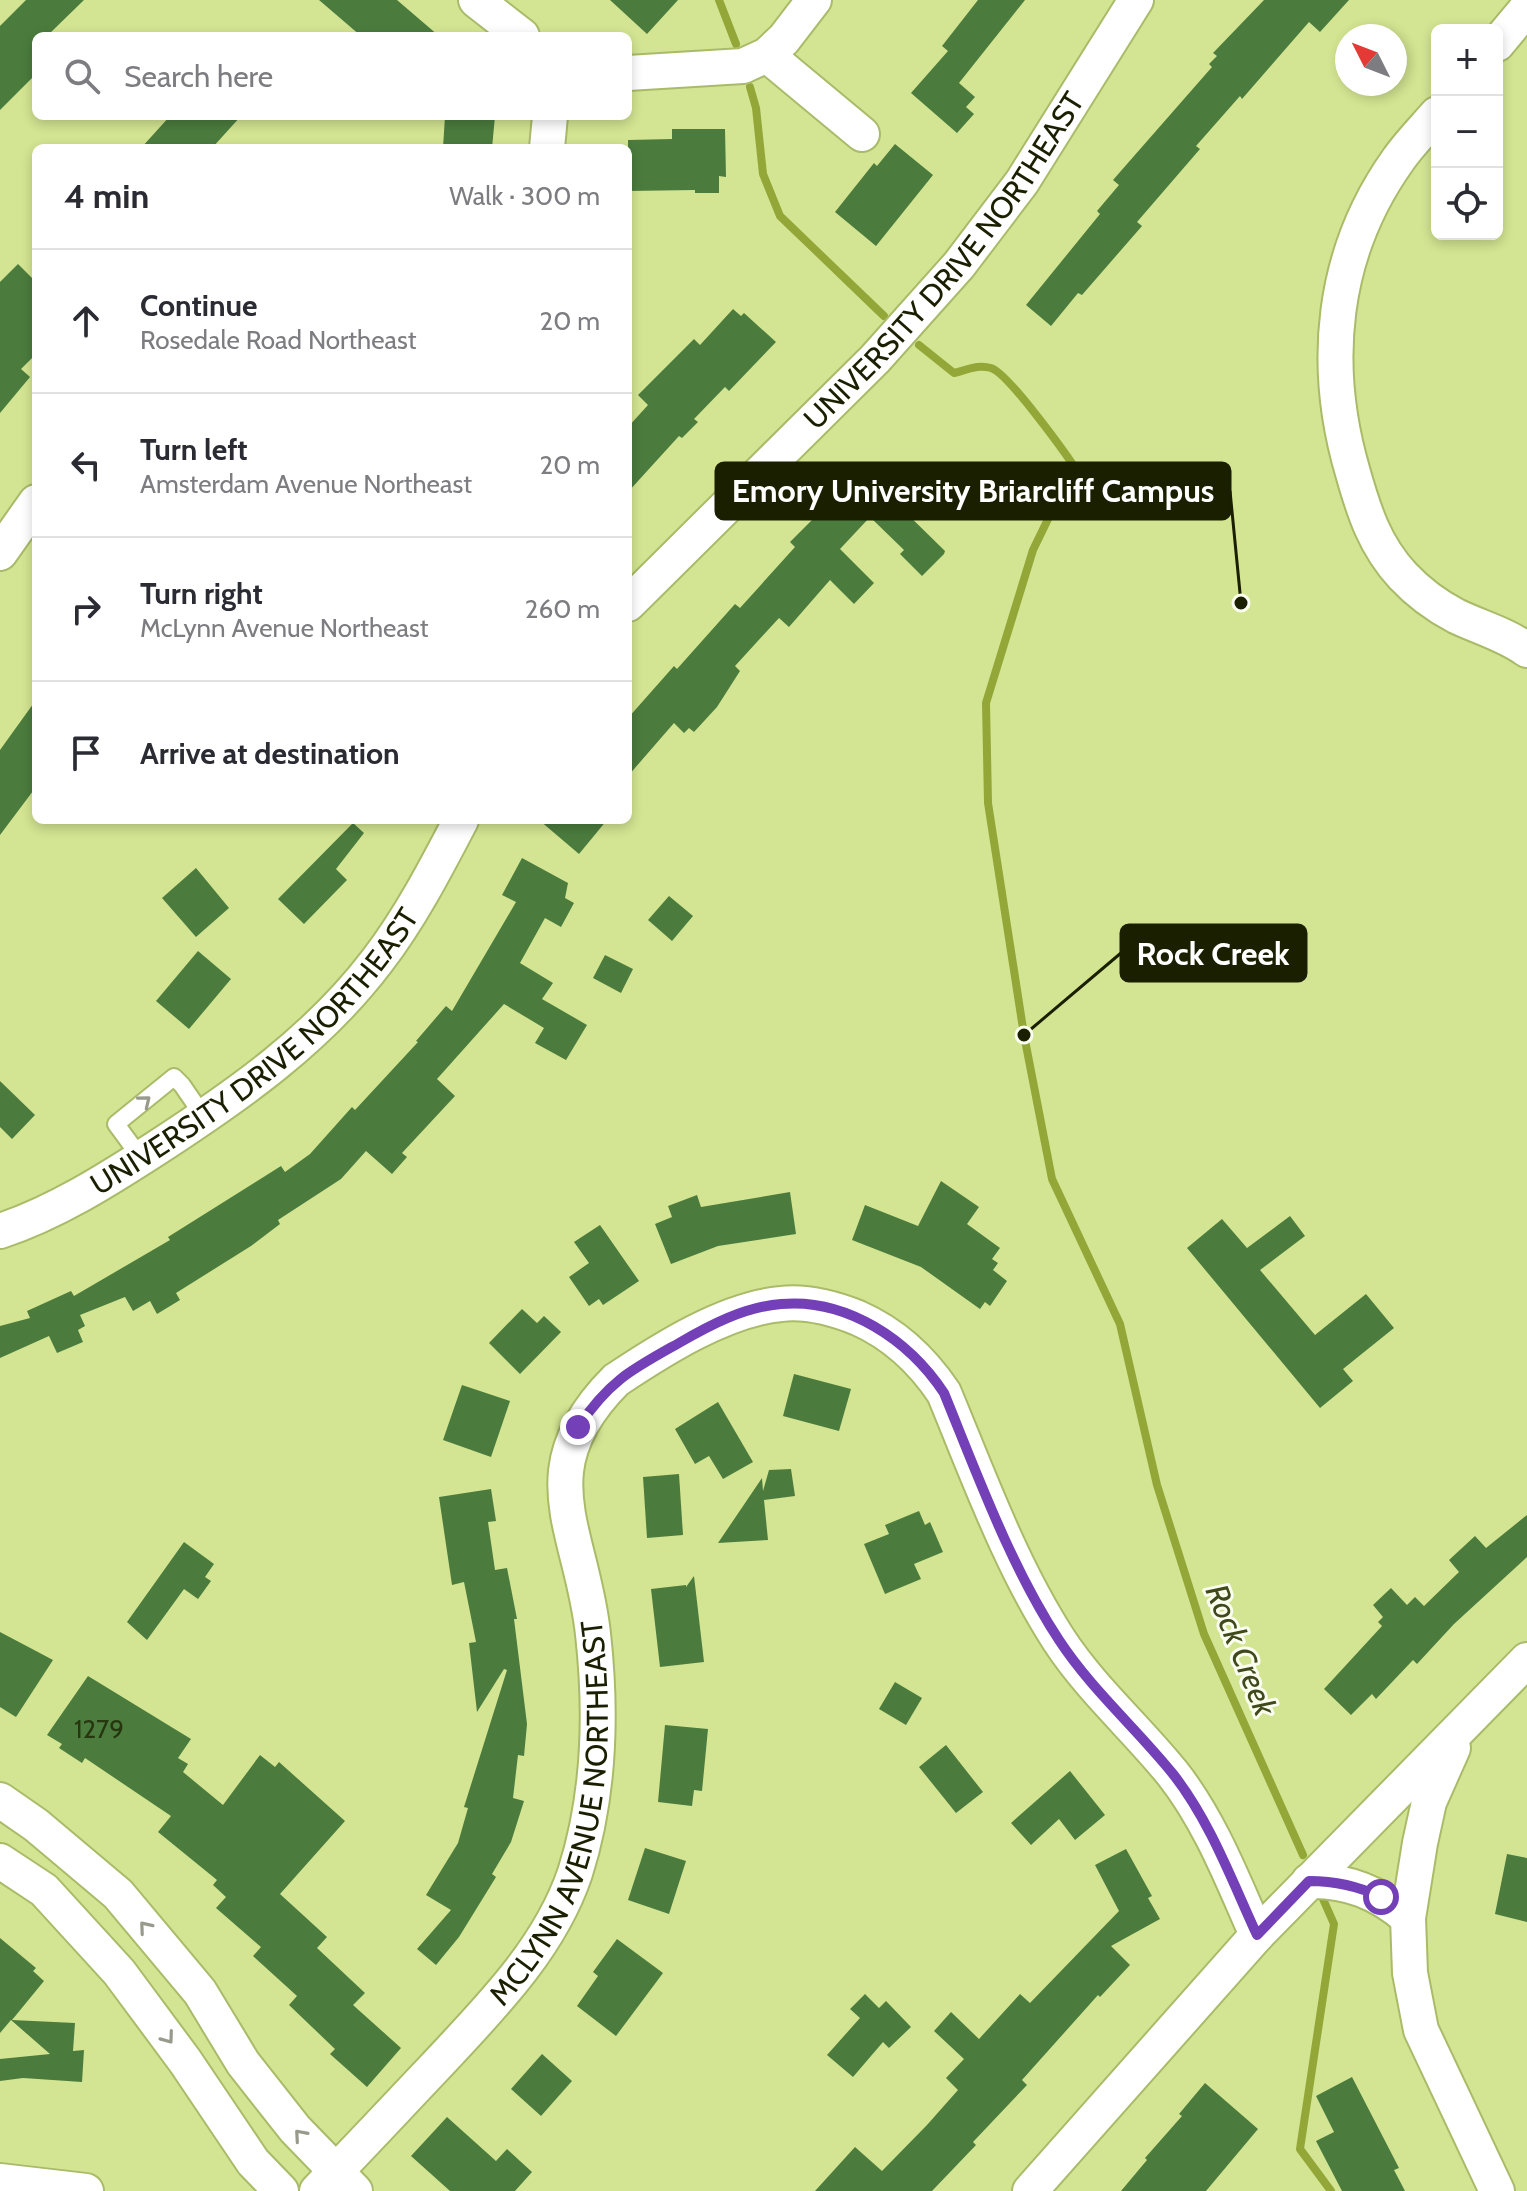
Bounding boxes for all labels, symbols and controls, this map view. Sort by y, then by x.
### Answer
north arrow [1335,24,1407,96]
map controls [1431,24,1503,240]
button: + [1431,24,1503,96]
search box [32,32,632,120]
icon: search [60,54,104,98]
text: Search here [124,58,273,95]
street label: UNIVERSITY DRIVE NORTHEAST [796,85,1092,437]
button: − [1431,96,1503,168]
button: locate [1431,168,1503,240]
text: 4 min [64,175,149,217]
text: Walk · 300 m [449,180,600,212]
text: Continue [140,287,257,324]
icon: ahead [64,299,108,343]
text: 20 m [540,305,600,337]
text: Rosedale Road Northeast [140,324,417,356]
text: Turn left [140,431,248,468]
icon: left [64,443,108,487]
text: 20 m [540,449,600,481]
callout: Emory University Briarcliff Campus [716,463,1230,519]
text: Amsterdam Avenue Northeast [140,468,472,500]
text: Emory University Briarcliff Campus [732,471,1214,510]
text: Turn right [140,575,263,612]
icon: right [64,587,108,631]
text: 260 m [525,593,600,625]
text: McLynn Avenue Northeast [140,612,428,644]
icon: arrive [64,731,108,775]
text: Arrive at destination [140,735,400,772]
street label: UNIVERSITY DRIVE NORTHEAST [84,901,426,1203]
callout: Rock Creek [1121,925,1306,981]
text: Rock Creek [1136,934,1290,973]
one-way arrow [136,1096,150,1111]
route end [560,1409,596,1445]
water label: Rock Creek [1197,1578,1286,1722]
street label: MCLYNN AVENUE NORTHEAST [481,1618,616,2013]
house number: 1279 [74,1713,124,1745]
route start [1363,1879,1399,1915]
one-way arrow [140,1922,155,1936]
one-way arrow [158,2029,172,2044]
one-way arrow [296,2130,310,2145]

